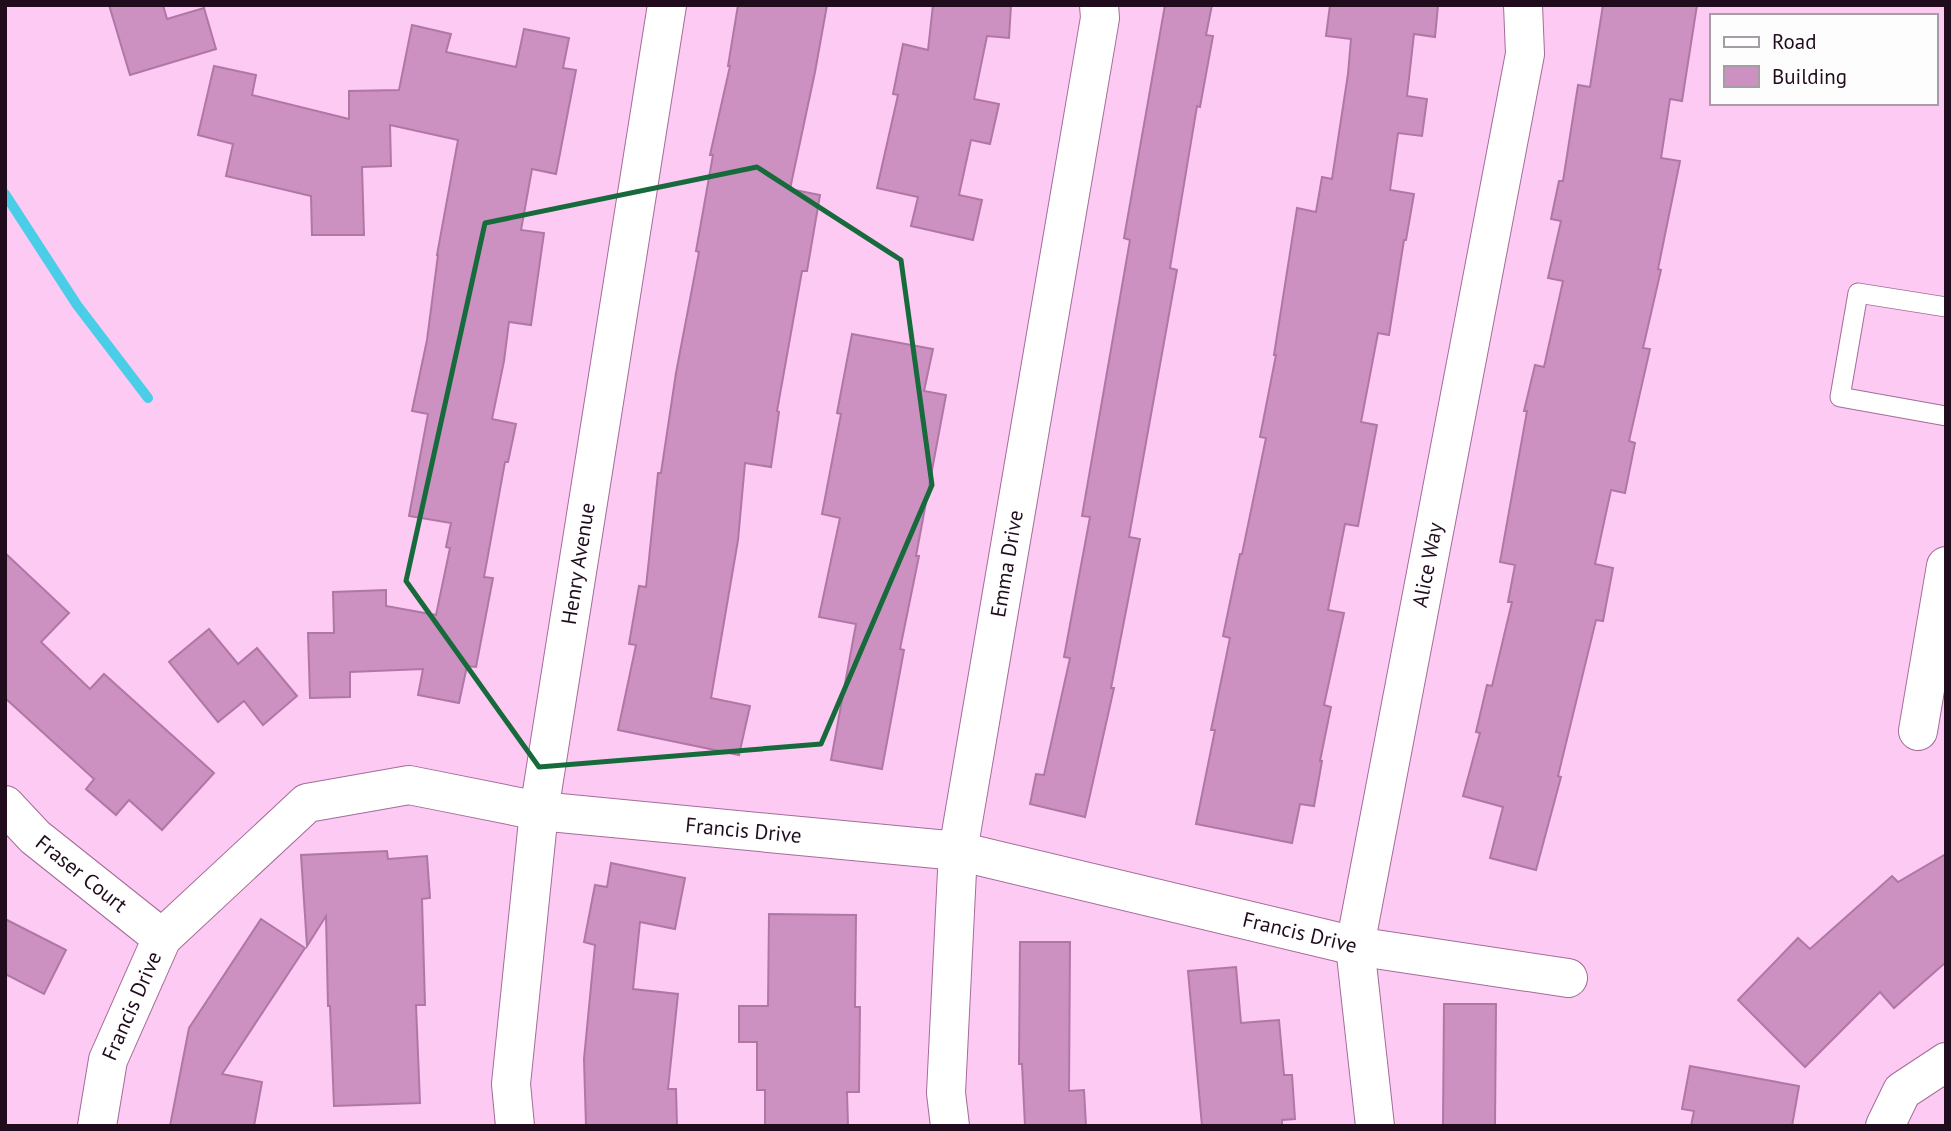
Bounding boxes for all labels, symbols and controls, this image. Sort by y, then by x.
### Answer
legend [1710,14,1937,105]
text: Road [1772,28,1816,55]
text: Building [1772,63,1847,90]
street label: Henry Avenue [555,501,601,627]
street label: Emma Drive [984,508,1029,619]
street label: Alice Way [1406,520,1448,610]
street label: Francis Drive [684,811,803,849]
street label: Fraser Court [30,829,133,918]
street label: Francis Drive [1240,906,1360,959]
street label: Francis Drive [96,947,167,1065]

